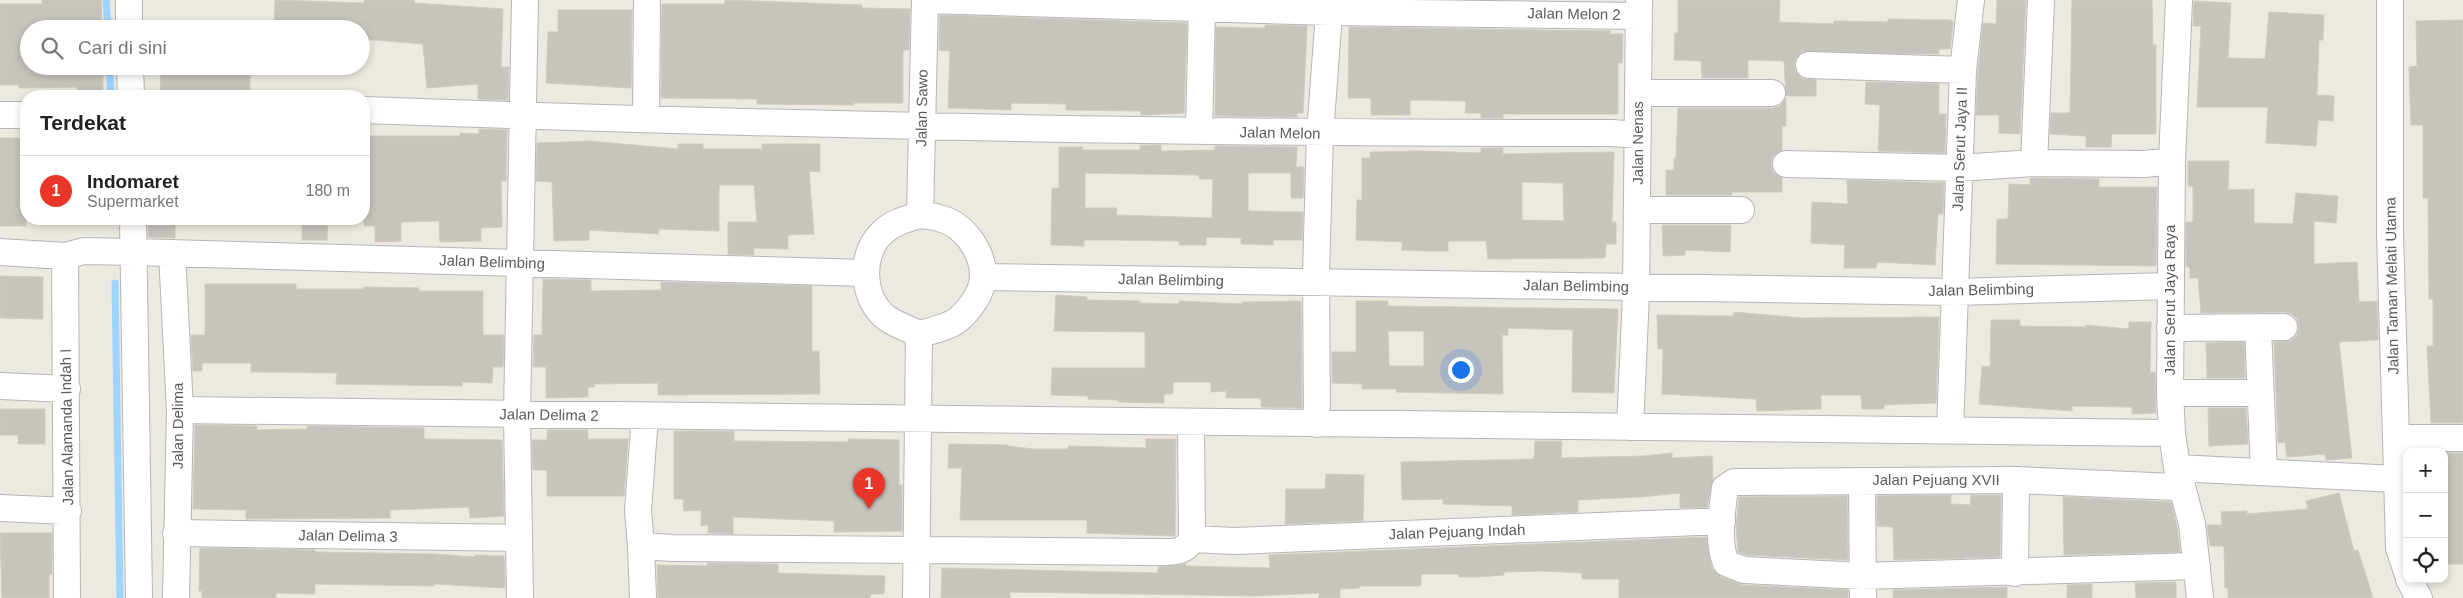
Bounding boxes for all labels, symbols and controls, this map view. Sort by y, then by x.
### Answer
street label: Jalan Melon 2 [1527,4,1621,23]
search box [20,20,370,75]
icon: search [38,34,66,62]
text: Cari di sini [78,37,167,58]
street label: Jalan Sawo [912,69,931,147]
street label: Jalan Serut Jaya II [1949,87,1970,211]
street label: Jalan Nenas [1629,101,1646,185]
text: Terdekat [40,111,126,134]
street label: Jalan Melon [1239,123,1321,142]
text: Indomaret [87,171,179,192]
text: 1 [52,182,60,199]
text: 180 m [306,182,350,199]
text: Supermarket [87,193,179,210]
street label: Jalan Taman Melati Utama [2381,197,2402,375]
street label: Jalan Serut Jaya Raya [2161,224,2178,375]
street label: Jalan Belimbing [439,251,545,272]
street label: Jalan Belimbing [1118,270,1224,289]
street label: Jalan Belimbing [1523,276,1629,295]
street label: Jalan Belimbing [1928,280,2034,299]
street label: Jalan Alamanda Indah I [57,348,76,506]
your location [1448,357,1474,383]
street label: Jalan Delima [169,382,186,469]
street label: Jalan Delima 2 [499,405,599,424]
map controls [2403,448,2448,583]
button: + [2403,448,2448,493]
pin: 1 [853,468,885,509]
street label: Jalan Pejuang XVII [1872,471,2000,488]
button: − [2403,493,2448,538]
street label: Jalan Pejuang Indah [1388,521,1526,542]
street label: Jalan Delima 3 [298,526,398,545]
button: locate [2403,538,2448,583]

